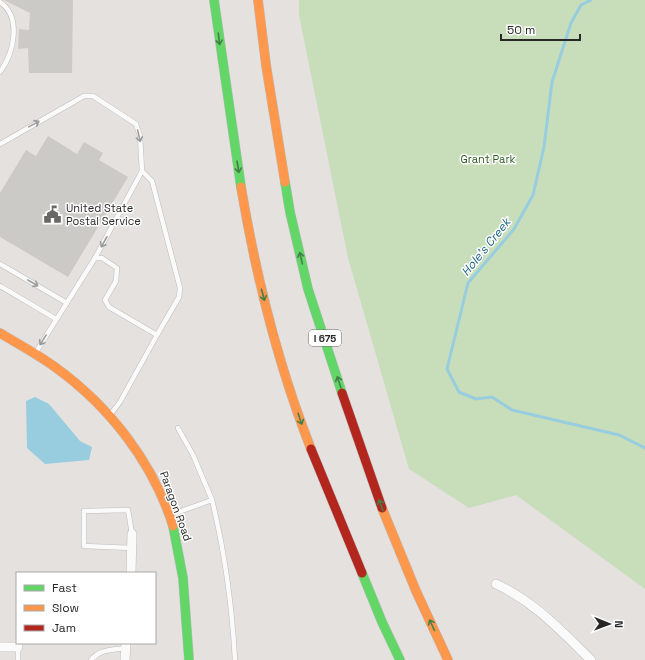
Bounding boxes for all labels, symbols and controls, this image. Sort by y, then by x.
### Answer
scale bar [501,16,580,42]
text: 50 m [507,22,535,38]
one-way arrow [215,32,223,45]
one-way arrow [28,119,40,127]
one-way arrow [136,129,144,142]
park label: Grant Park [461,152,516,166]
one-way arrow [234,160,242,173]
place label: United State Postal Service [66,201,141,228]
public building icon: United State Postal Service [43,204,63,224]
water label: Hole's Creek [458,214,515,279]
one-way arrow [99,236,107,248]
one-way arrow [297,252,304,265]
one-way arrow [27,280,39,288]
one-way arrow [260,288,267,301]
road number: I 675 [309,330,341,346]
one-way arrow [39,334,47,345]
one-way arrow [335,376,342,389]
one-way arrow [297,413,305,425]
street label: Paragon Road [157,469,195,543]
one-way arrow [377,499,385,511]
legend [16,572,156,644]
text: Fast [52,580,77,596]
text: Slow [52,600,79,616]
north arrow [589,604,629,644]
one-way arrow [428,619,435,631]
text: Jam [52,620,76,636]
text: N [612,620,626,628]

